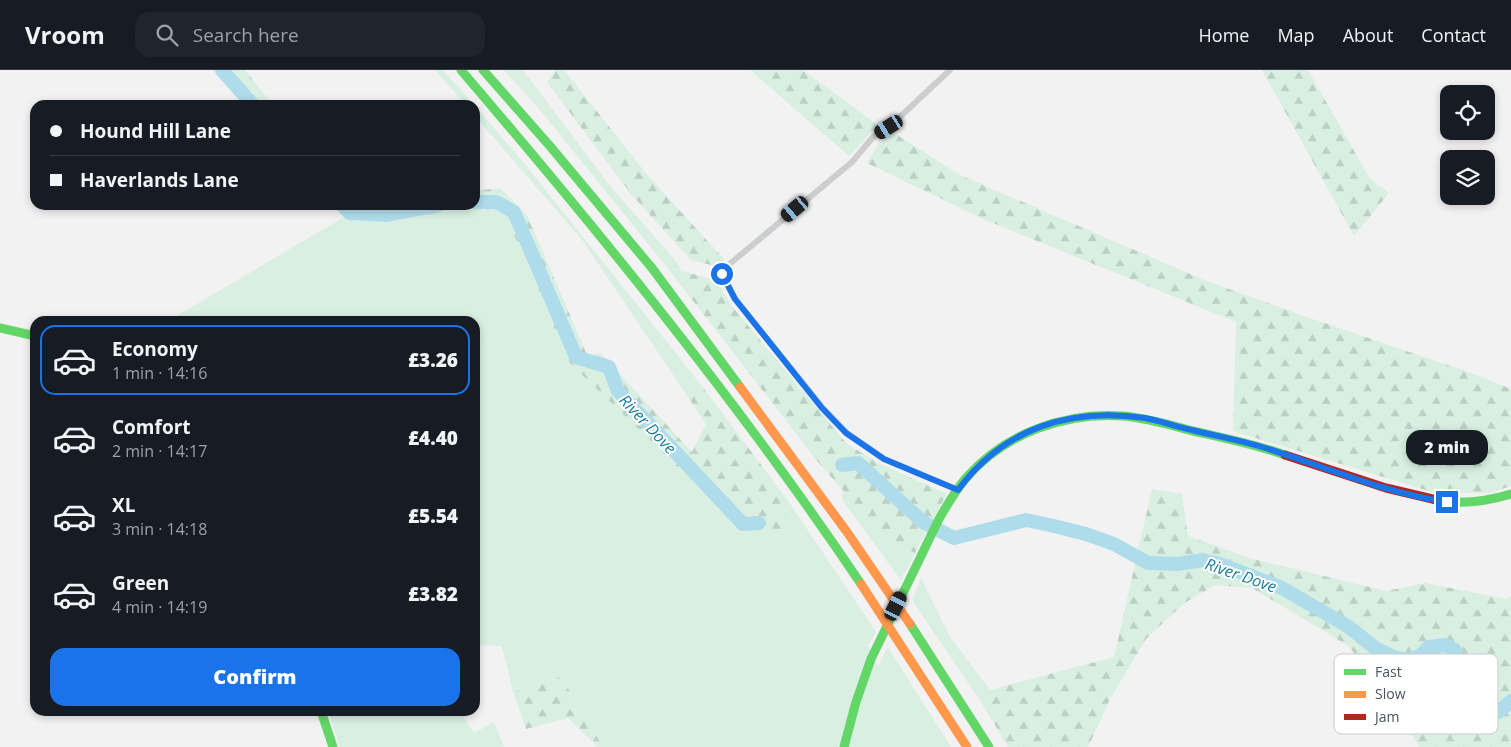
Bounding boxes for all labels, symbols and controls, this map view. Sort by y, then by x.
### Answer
search box [135,12,485,57]
text: Vroom [25,18,105,51]
icon: search [153,21,181,49]
text: Search here [193,22,299,48]
text: Home [1199,23,1249,47]
text: Map [1277,23,1315,47]
text: About [1343,23,1393,47]
text: Contact [1421,23,1486,47]
map controls [1440,85,1495,205]
button: locate [1440,85,1495,140]
car [872,113,905,141]
text: Hound Hill Lane [80,118,231,144]
button: layers [1440,150,1495,205]
text: Haverlands Lane [80,167,239,193]
car [778,194,811,224]
route start [711,263,733,285]
text: Economy [112,336,198,362]
icon: car [52,338,97,383]
text: £3.26 [408,347,458,373]
text: 1 min · 14:16 [112,362,207,384]
water label: River Dove [615,389,681,459]
text: Comfort [112,414,191,440]
icon: car [52,416,97,461]
text: £4.40 [408,425,458,451]
callout: 2 min [1406,430,1488,464]
text: 2 min [1424,436,1470,458]
text: 2 min · 14:17 [112,440,207,462]
route end [1436,491,1458,513]
text: XL [112,492,135,518]
icon: car [52,494,97,539]
text: £5.54 [408,503,458,529]
text: 3 min · 14:18 [112,518,207,540]
water label: River Dove [1202,553,1280,597]
text: Green [112,570,169,596]
icon: car [52,572,97,617]
text: £3.82 [408,581,458,607]
car [882,589,909,623]
text: 4 min · 14:19 [112,596,207,618]
button: Confirm [50,648,460,706]
legend [1334,654,1498,734]
text: Fast [1375,662,1402,681]
text: Slow [1375,684,1406,703]
text: Jam [1373,707,1400,726]

